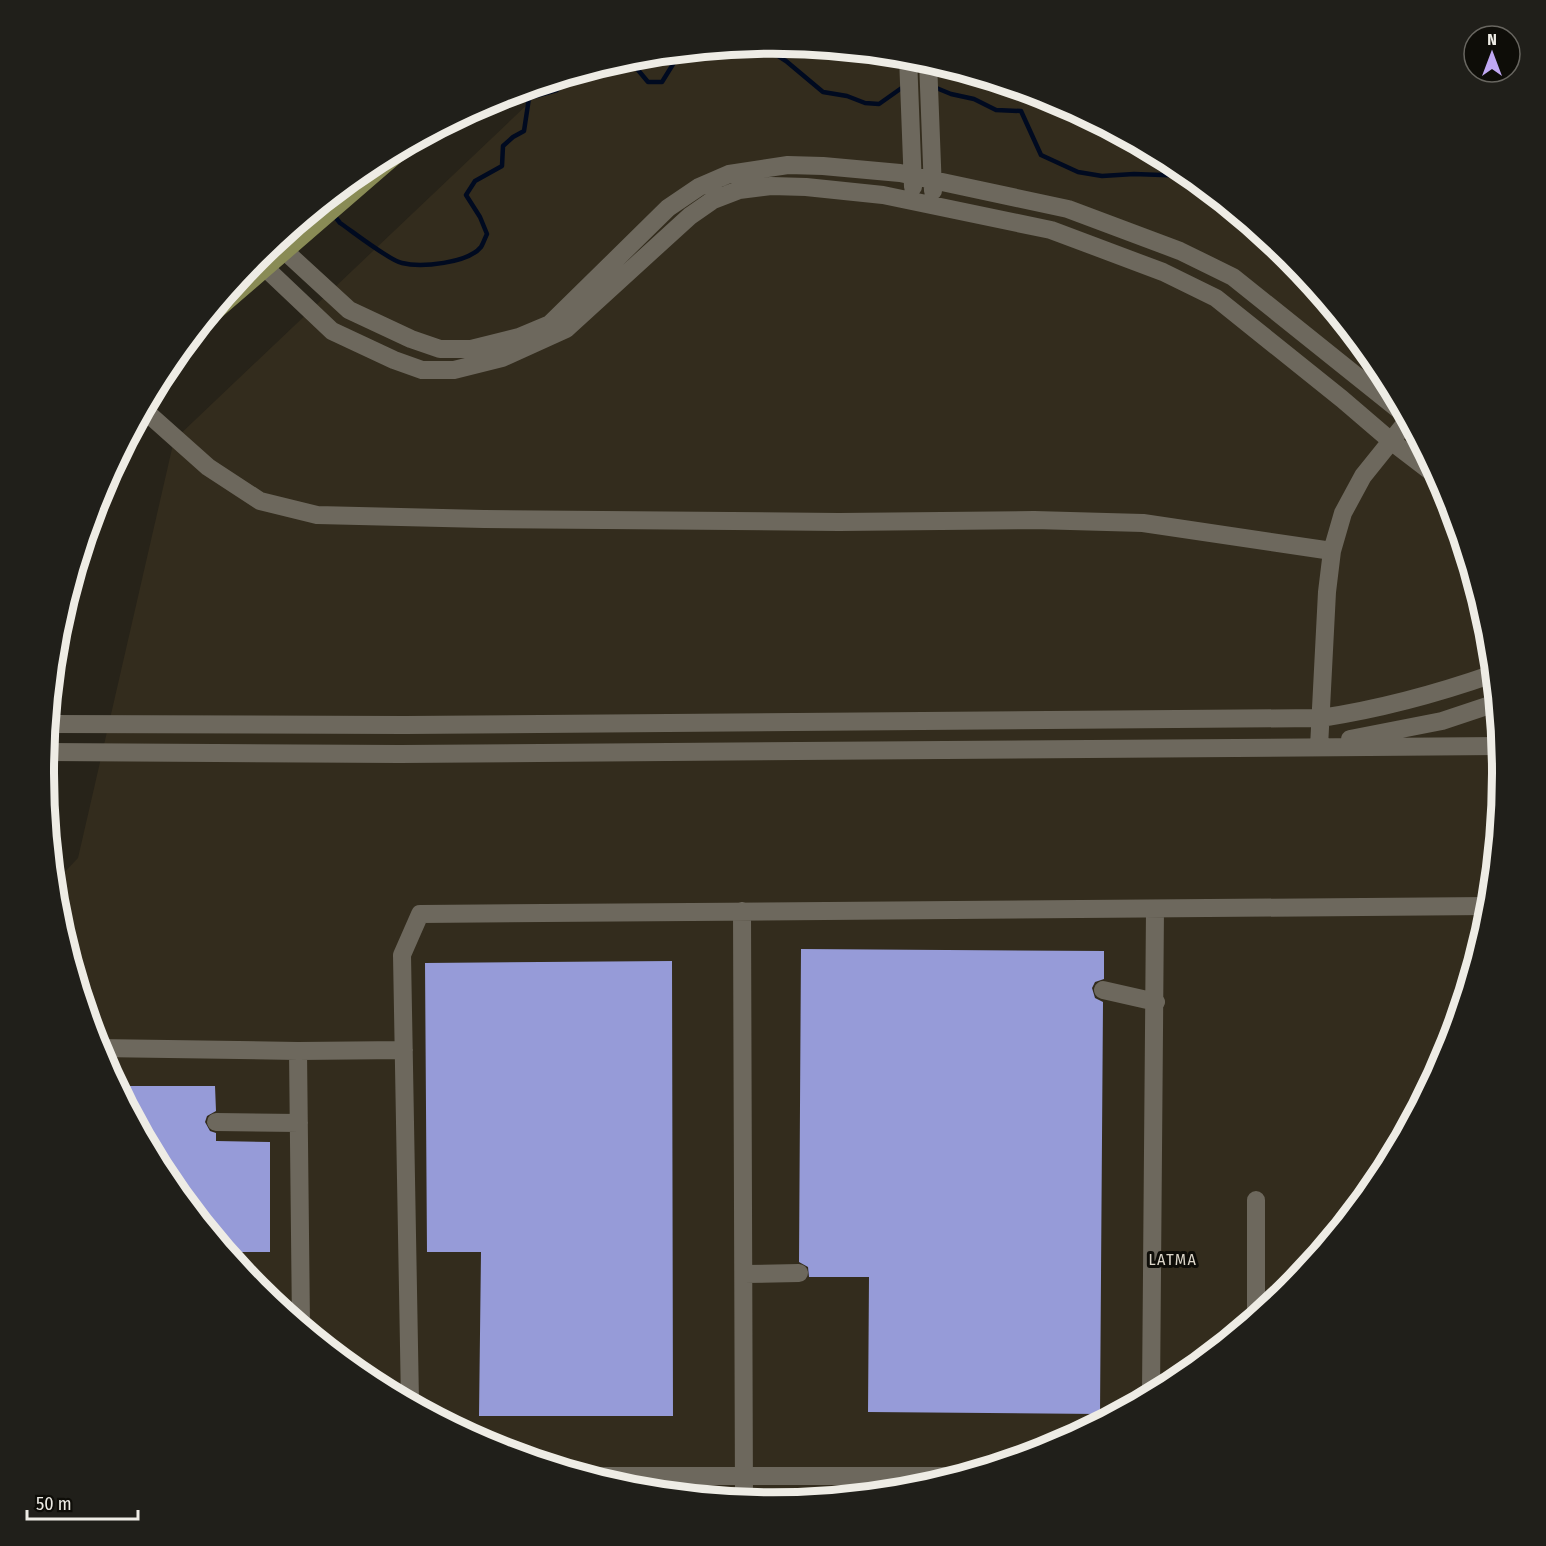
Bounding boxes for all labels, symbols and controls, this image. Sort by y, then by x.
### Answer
north arrow [1462,24,1522,84]
text: N [1487,30,1497,49]
district label: LATMA [1148,1250,1198,1269]
scale bar [27,1483,138,1521]
text: 50 m [36,1493,72,1515]

